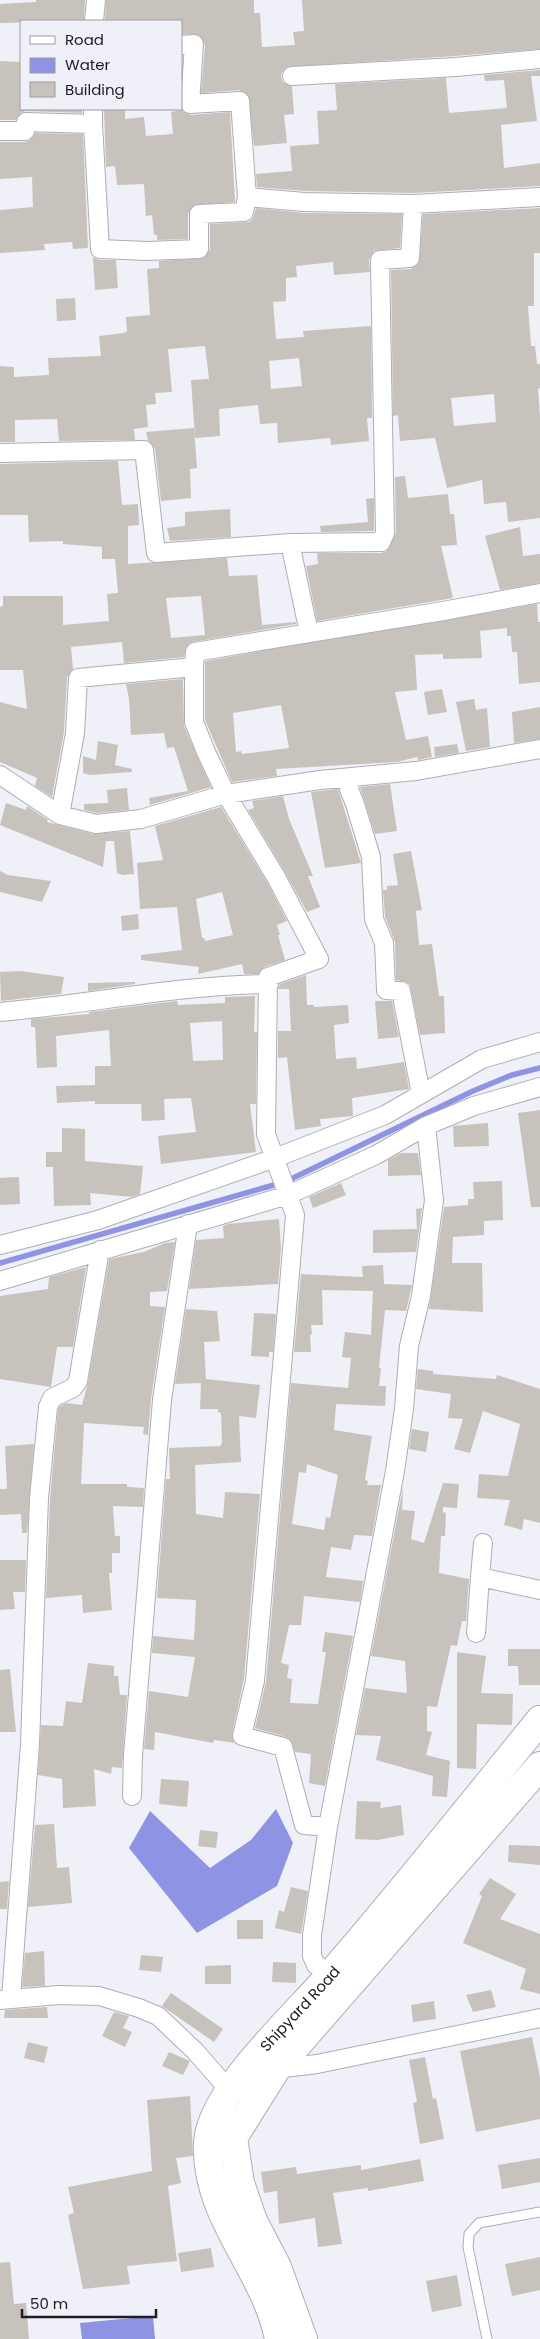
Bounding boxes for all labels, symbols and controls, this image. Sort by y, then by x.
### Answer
legend [20,20,182,110]
text: Road [65,29,104,50]
text: Water [65,54,111,75]
text: Building [65,79,125,100]
street label: Shipyard Road [255,1961,344,2056]
scale bar [22,2286,156,2318]
text: 50 m [30,2293,68,2314]

